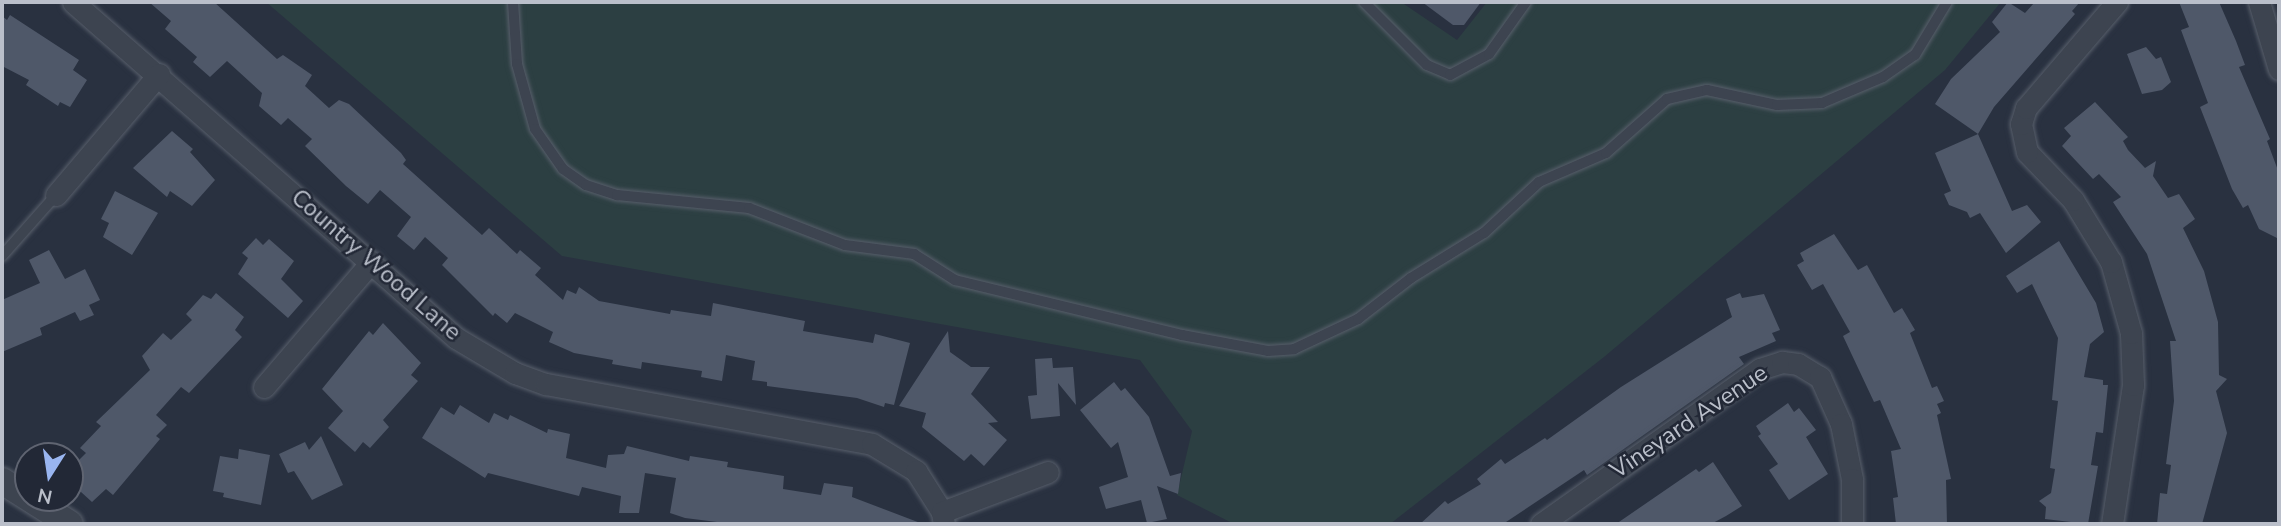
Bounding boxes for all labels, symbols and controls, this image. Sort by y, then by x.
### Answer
street label: Country Wood Lane [285,183,467,347]
street label: Vineyard Avenue [1605,359,1773,485]
north arrow [14,442,84,512]
text: N [35,481,55,510]

